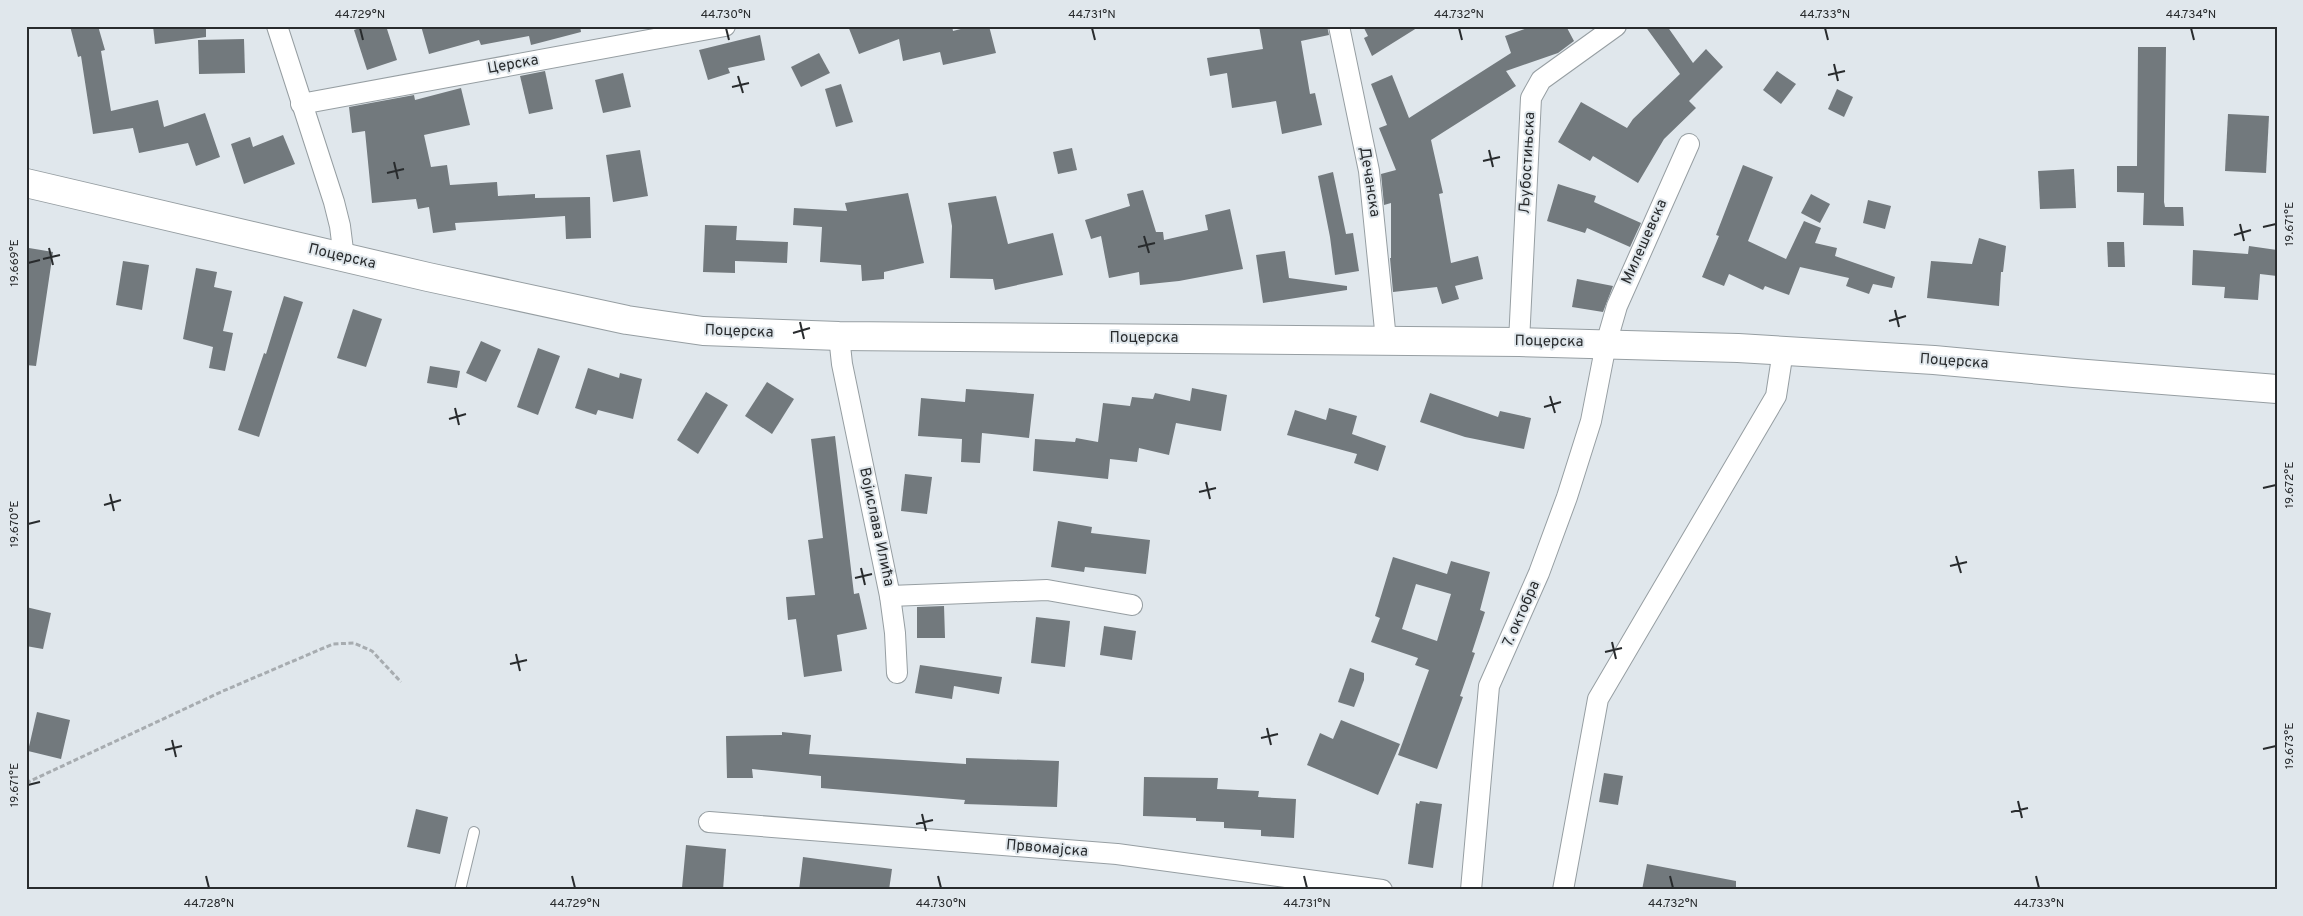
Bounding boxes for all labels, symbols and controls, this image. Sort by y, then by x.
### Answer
text: 44.729°N [335,7,385,23]
text: 44.730°N [701,7,751,23]
text: 44.731°N [1068,7,1116,23]
text: 44.732°N [1434,7,1484,23]
text: 44.733°N [1800,7,1850,23]
text: 44.734°N [2166,7,2216,23]
street label: Церска [486,51,540,79]
street label: Љубостињска [1516,111,1540,215]
street label: Дечанска [1354,146,1384,218]
street label: Милешевска [1618,196,1672,288]
text: 19.671°E [2282,202,2298,246]
text: 19.669°E [7,239,23,287]
street label: Поцерска [306,240,378,274]
street label: Поцерска [704,321,774,343]
street label: Поцерска [1110,329,1178,348]
street label: Поцерска [1514,332,1584,352]
street label: Поцерска [1919,350,1989,374]
text: 19.672°E [2282,462,2298,508]
street label: Војислава Илића [854,466,898,588]
text: 19.670°E [7,501,23,547]
street label: 7. октобра [1499,578,1545,650]
text: 19.673°E [2282,723,2298,769]
text: 19.671°E [7,763,23,807]
street label: Првомајска [1005,836,1089,862]
text: 44.728°N [184,896,234,912]
text: 44.729°N [550,896,600,912]
text: 44.730°N [916,896,966,912]
text: 44.731°N [1283,896,1331,912]
text: 44.732°N [1648,896,1698,912]
text: 44.733°N [2014,896,2064,912]

